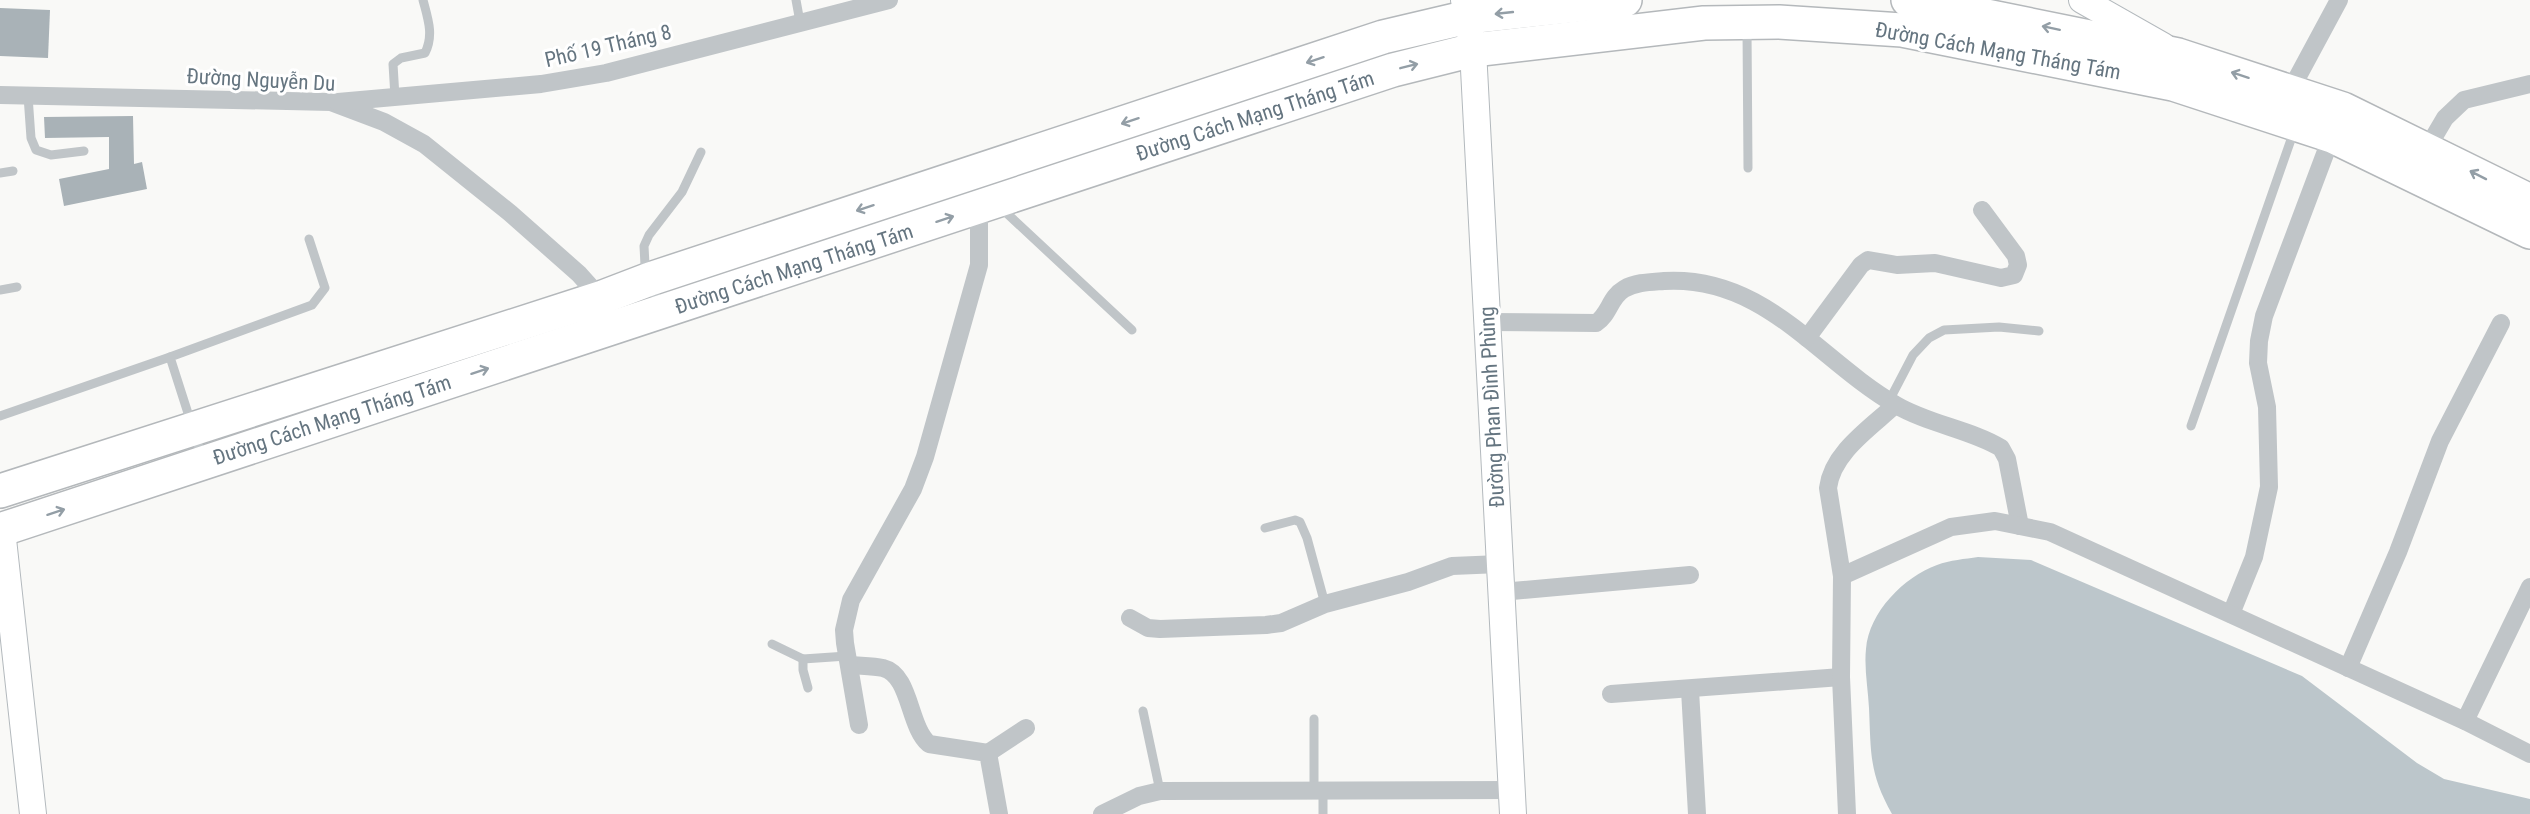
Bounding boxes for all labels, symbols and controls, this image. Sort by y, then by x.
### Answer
one-way arrow [1495,8,1514,19]
street label: Đường Cách Mạng Tháng Tám [1873,18,2123,84]
street label: Phố 19 Tháng 8 [542,20,674,72]
one-way arrow [2042,22,2062,33]
one-way arrow [1306,55,1325,66]
one-way arrow [1399,60,1418,72]
street label: Đường Nguyễn Du [186,64,336,96]
street label: Đường Cách Mạng Tháng Tám [1133,66,1377,166]
one-way arrow [2231,69,2250,80]
one-way arrow [1121,116,1140,127]
one-way arrow [2469,168,2487,180]
one-way arrow [856,204,875,215]
one-way arrow [935,213,954,224]
street label: Đường Cách Mạng Tháng Tám [672,219,916,319]
street label: Đường Phan Đình Phùng [1475,306,1509,508]
one-way arrow [470,365,489,376]
street label: Đường Cách Mạng Tháng Tám [210,370,454,470]
one-way arrow [46,505,64,516]

